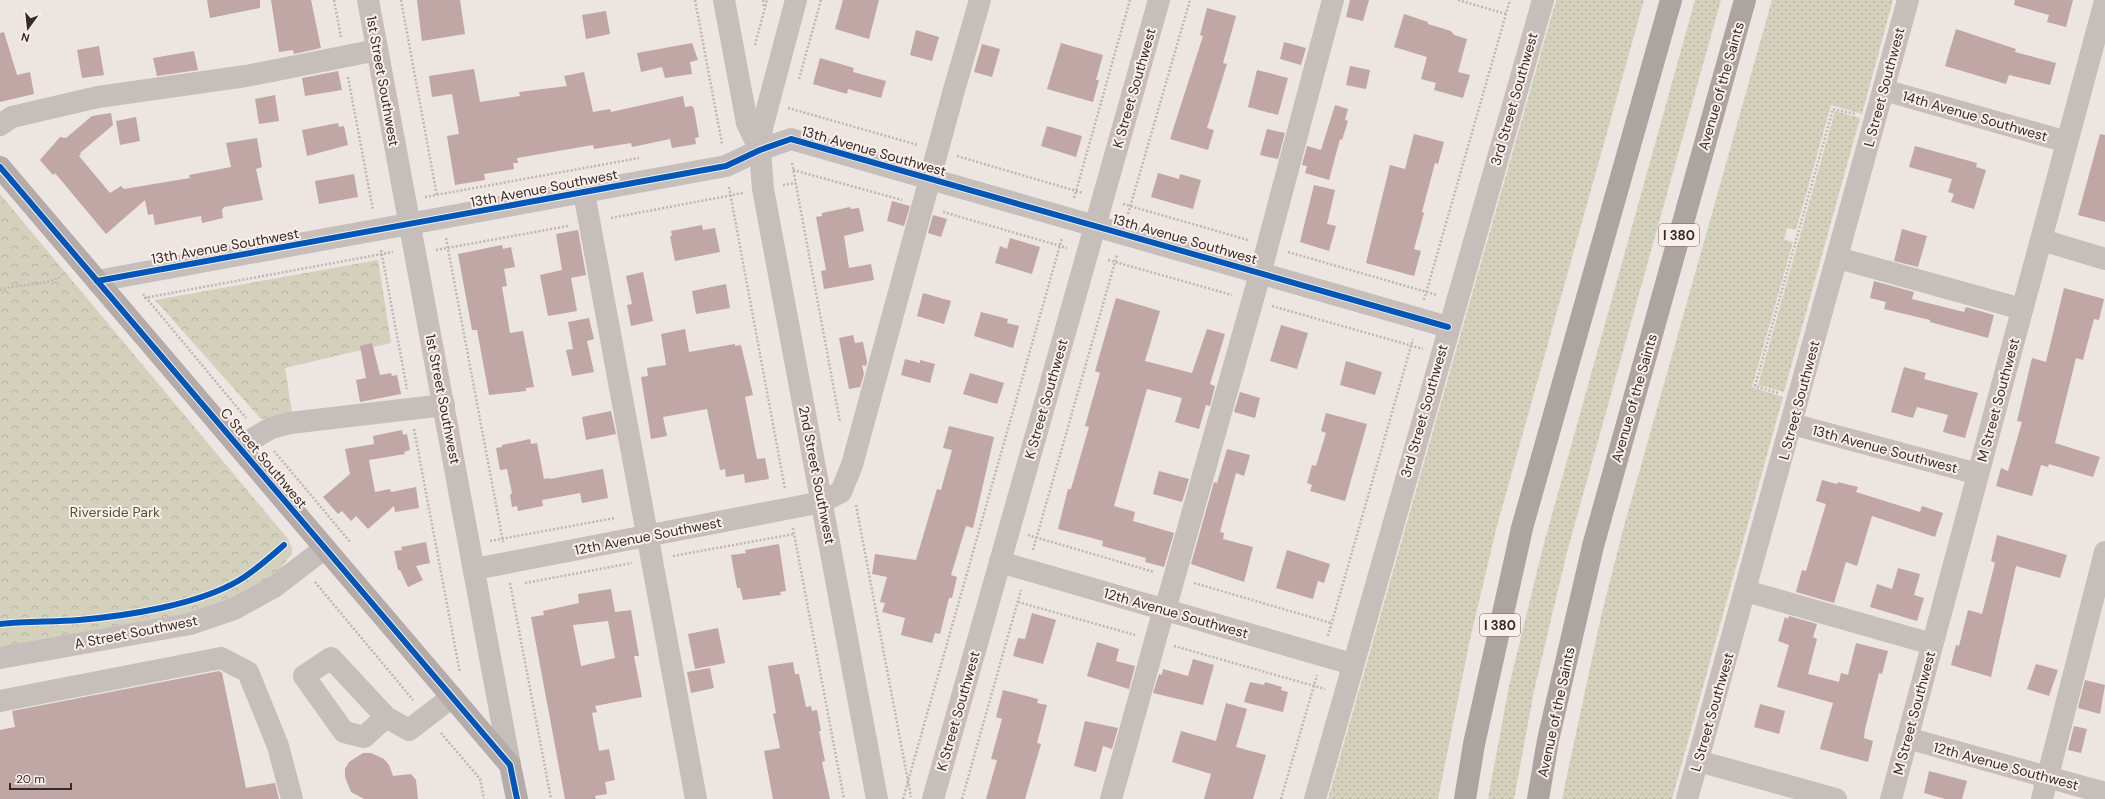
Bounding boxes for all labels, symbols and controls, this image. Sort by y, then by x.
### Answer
north arrow [8,8,48,48]
street label: 1st Street Southwest [363,14,403,148]
street label: Avenue of the Saints [1694,20,1748,152]
street label: L Street Southwest [1859,25,1909,149]
street label: K Street Southwest [1108,26,1160,150]
text: N [20,30,31,45]
street label: 3rd Street Southwest [1486,30,1542,168]
street label: 14th Avenue Southwest [1900,87,2050,145]
street label: 13th Avenue Southwest [800,122,948,180]
street label: 13th Avenue Southwest [469,165,619,211]
street label: 13th Avenue Southwest [1111,210,1259,268]
street label: 13th Avenue Southwest [150,224,300,268]
road number: I 380 [1659,224,1699,246]
street label: 1st Street Southwest [422,332,464,466]
street label: Avenue of the Saints [1607,332,1661,464]
street label: M Street Southwest [1973,336,2023,464]
street label: K Street Southwest [1020,337,1072,461]
street label: L Street Southwest [1774,338,1824,462]
street label: 3rd Street Southwest [1396,342,1452,480]
street label: C Street Southwest [217,404,311,512]
street label: 2nd Street Southwest [795,404,839,546]
street label: 13th Avenue Southwest [1810,421,1960,477]
park label: Riverside Park [70,503,160,521]
street label: 12th Avenue Southwest [573,513,723,559]
street label: 12th Avenue Southwest [1102,584,1250,642]
street label: A Street Southwest [73,611,199,653]
road number: I 380 [1480,614,1520,636]
street label: Avenue of the Saints [1533,645,1579,779]
street label: K Street Southwest [932,649,984,773]
street label: M Street Southwest [1889,649,1939,777]
street label: L Street Southwest [1686,650,1738,774]
street label: 12th Avenue Southwest [1931,738,2081,794]
scale bar [10,765,71,791]
text: 20 m [16,771,45,787]

